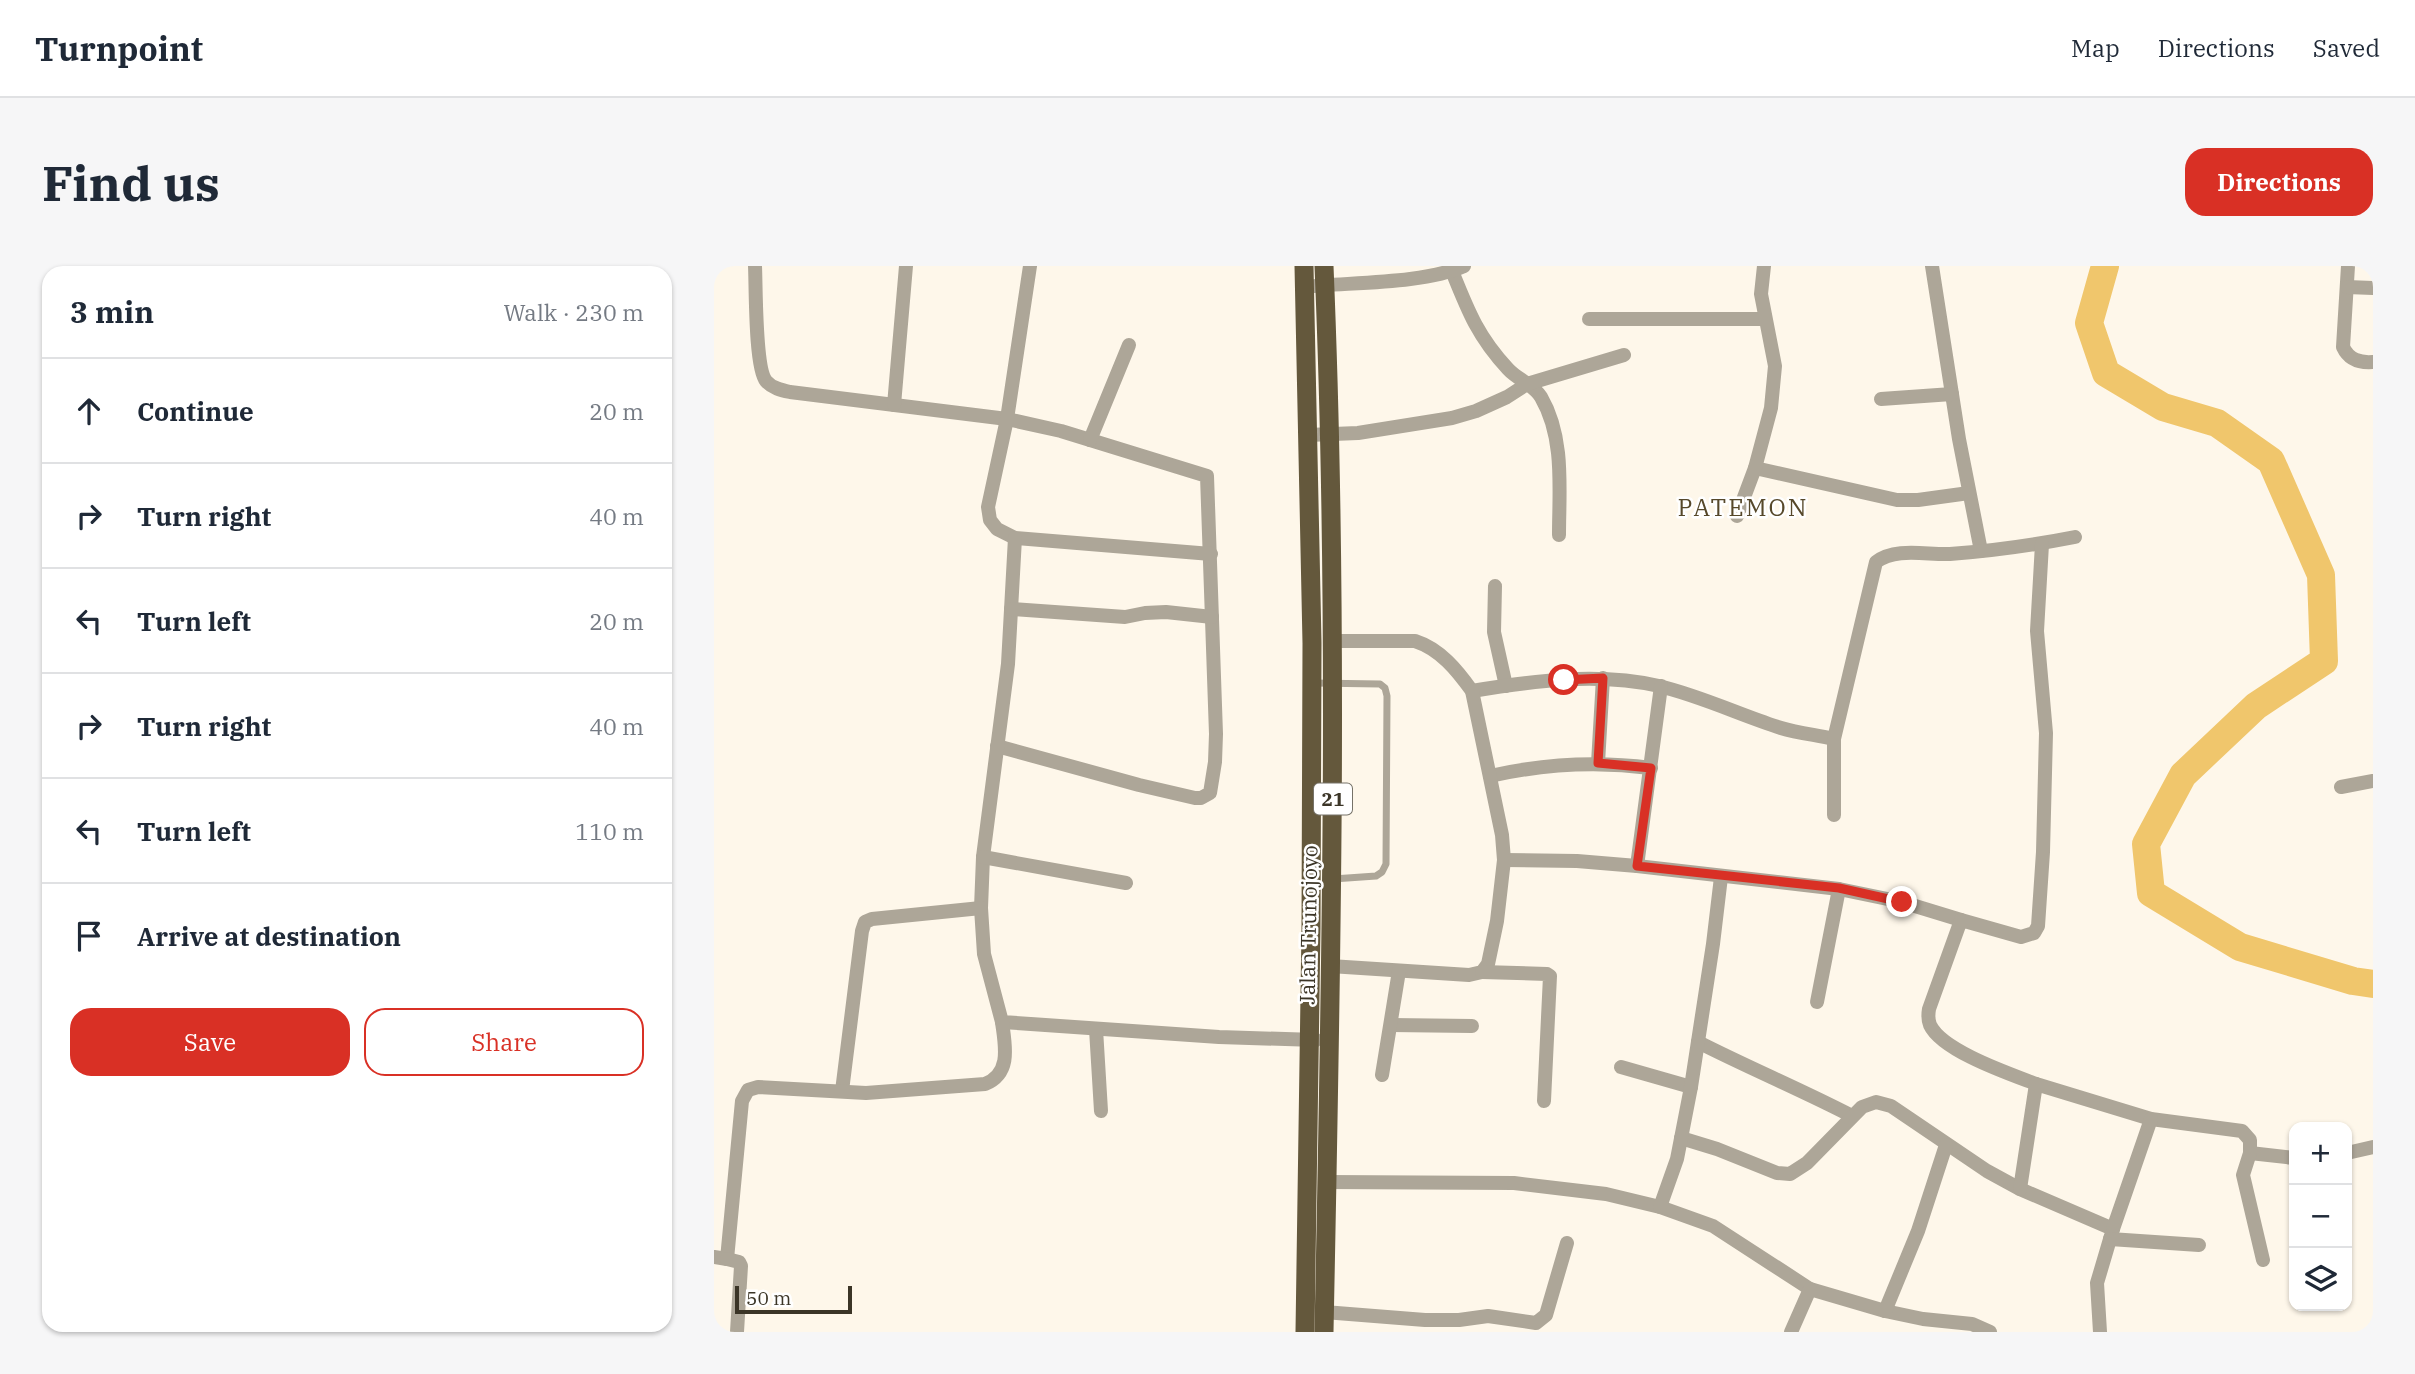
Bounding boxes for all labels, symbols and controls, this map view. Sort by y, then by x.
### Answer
text: Turnpoint [35,27,203,70]
text: Map [2071,32,2120,64]
text: Directions [2158,32,2275,64]
text: Saved [2313,32,2380,64]
button: Directions [2185,148,2373,216]
text: Find us [42,151,220,214]
text: 3 min [70,292,154,331]
text: Walk · 230 m [503,297,644,327]
icon: ahead [70,392,108,430]
text: Continue [137,394,254,428]
text: 20 m [589,396,644,426]
district label: PATEMON [1678,491,1808,523]
icon: right [70,497,108,535]
text: Turn right [137,499,271,533]
text: 40 m [589,501,644,531]
icon: left [70,602,108,640]
text: Turn left [137,604,251,638]
text: 20 m [589,606,644,636]
route start [1548,664,1579,695]
icon: right [70,707,108,745]
text: Turn right [137,709,271,743]
text: 40 m [589,711,644,741]
road number: 21 [1314,784,1352,814]
icon: left [70,812,108,850]
text: Turn left [137,814,251,848]
text: 110 m [575,816,644,846]
street label: Jalan Trunojoyo [1293,845,1323,1005]
route end [1886,886,1917,917]
icon: arrive [70,917,108,955]
text: Arrive at destination [137,919,401,953]
button: Save [70,1008,350,1076]
button: Share [364,1008,644,1076]
map controls [2289,1122,2352,1311]
button: + [2289,1122,2352,1185]
button: − [2289,1185,2352,1248]
button: layers [2289,1248,2352,1311]
scale bar [735,1283,852,1315]
text: 50 m [746,1286,791,1310]

